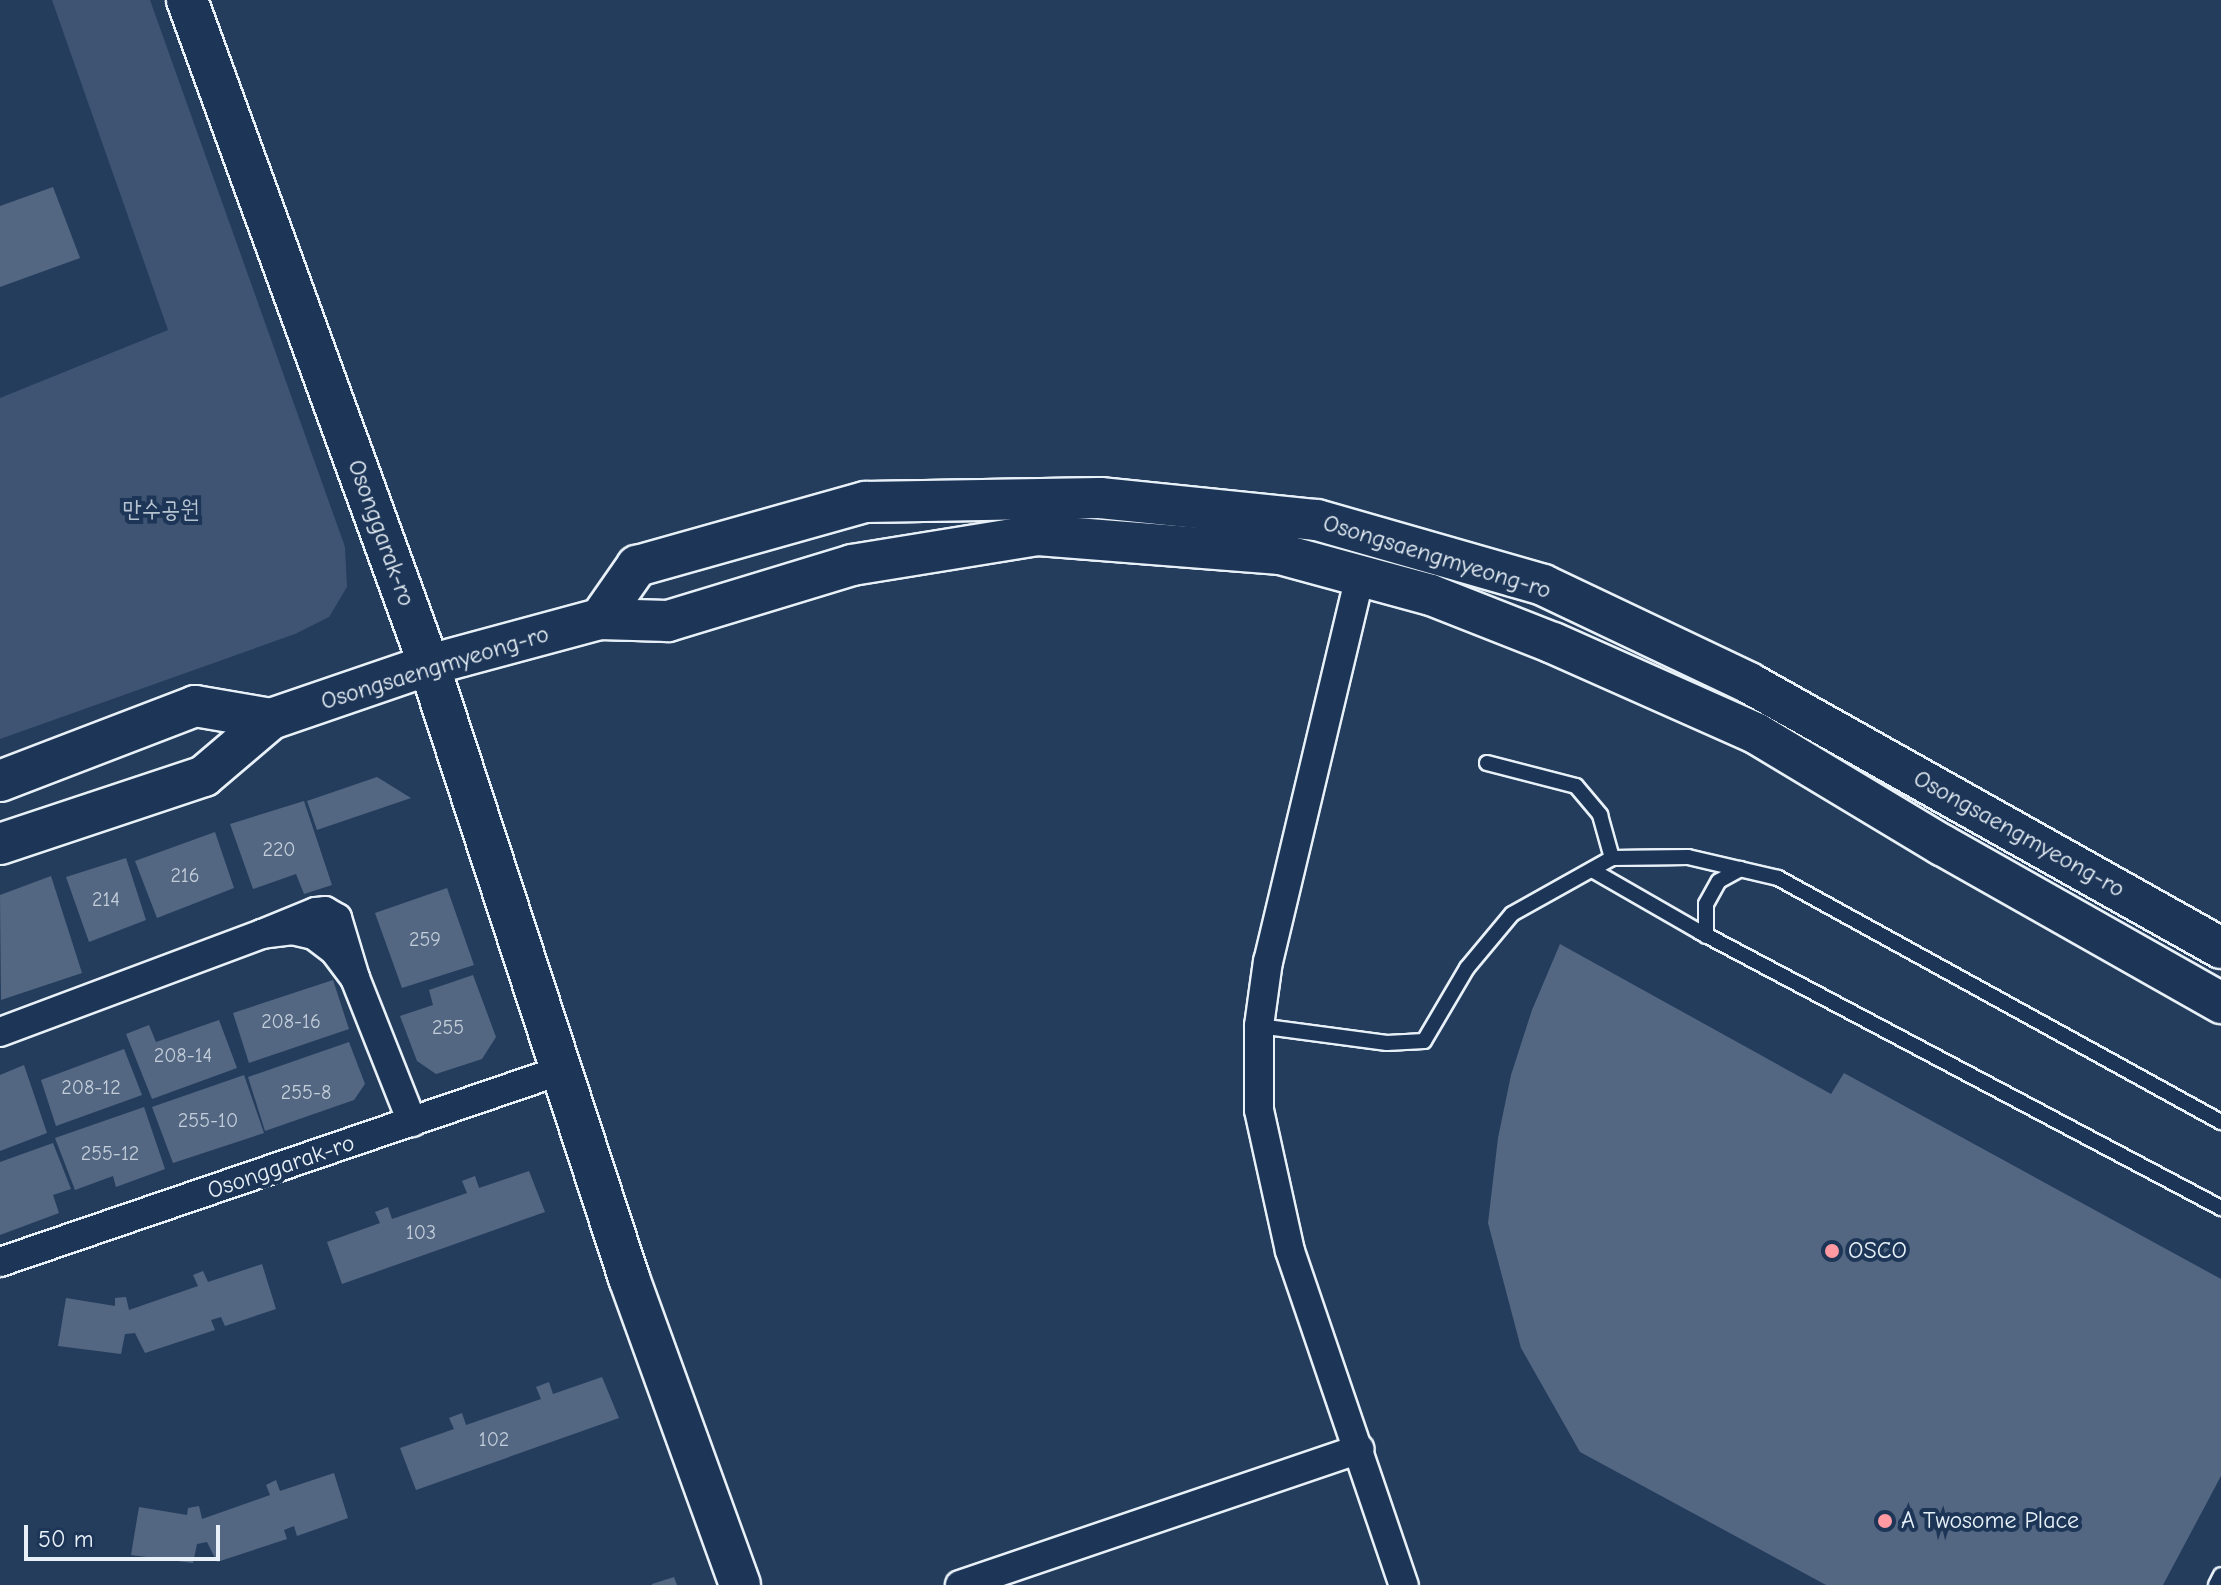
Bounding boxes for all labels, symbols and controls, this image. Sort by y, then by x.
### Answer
street label: Osonggarak-ro [341,456,421,610]
park label: 만수공원 [122,496,200,524]
street label: Osongsaengmyeong-ro [1320,509,1554,605]
street label: Osongsaengmyeong-ro [318,620,552,716]
street label: Osongsaengmyeong-ro [1908,764,2130,904]
house number: 220 [262,837,296,861]
house number: 216 [170,863,200,887]
house number: 214 [92,887,120,911]
house number: 259 [409,927,441,951]
house number: 208-16 [261,1009,321,1033]
house number: 255 [432,1015,464,1039]
house number: 208-14 [154,1043,212,1067]
house number: 208-12 [61,1075,121,1099]
house number: 255-8 [281,1080,331,1104]
house number: 255-10 [178,1108,238,1132]
street label: Osonggarak-ro [204,1128,358,1206]
house number: 255-12 [81,1141,139,1165]
house number: 103 [406,1220,436,1244]
place label: OSCO [1848,1237,1907,1265]
marker: OSCO [1823,1242,1841,1260]
house number: 102 [479,1427,509,1451]
place label: A Twosome Place [1901,1507,2079,1535]
scale bar [28,1509,224,1559]
marker: A Twosome Place [1876,1512,1894,1530]
text: 50 m [38,1525,94,1553]

